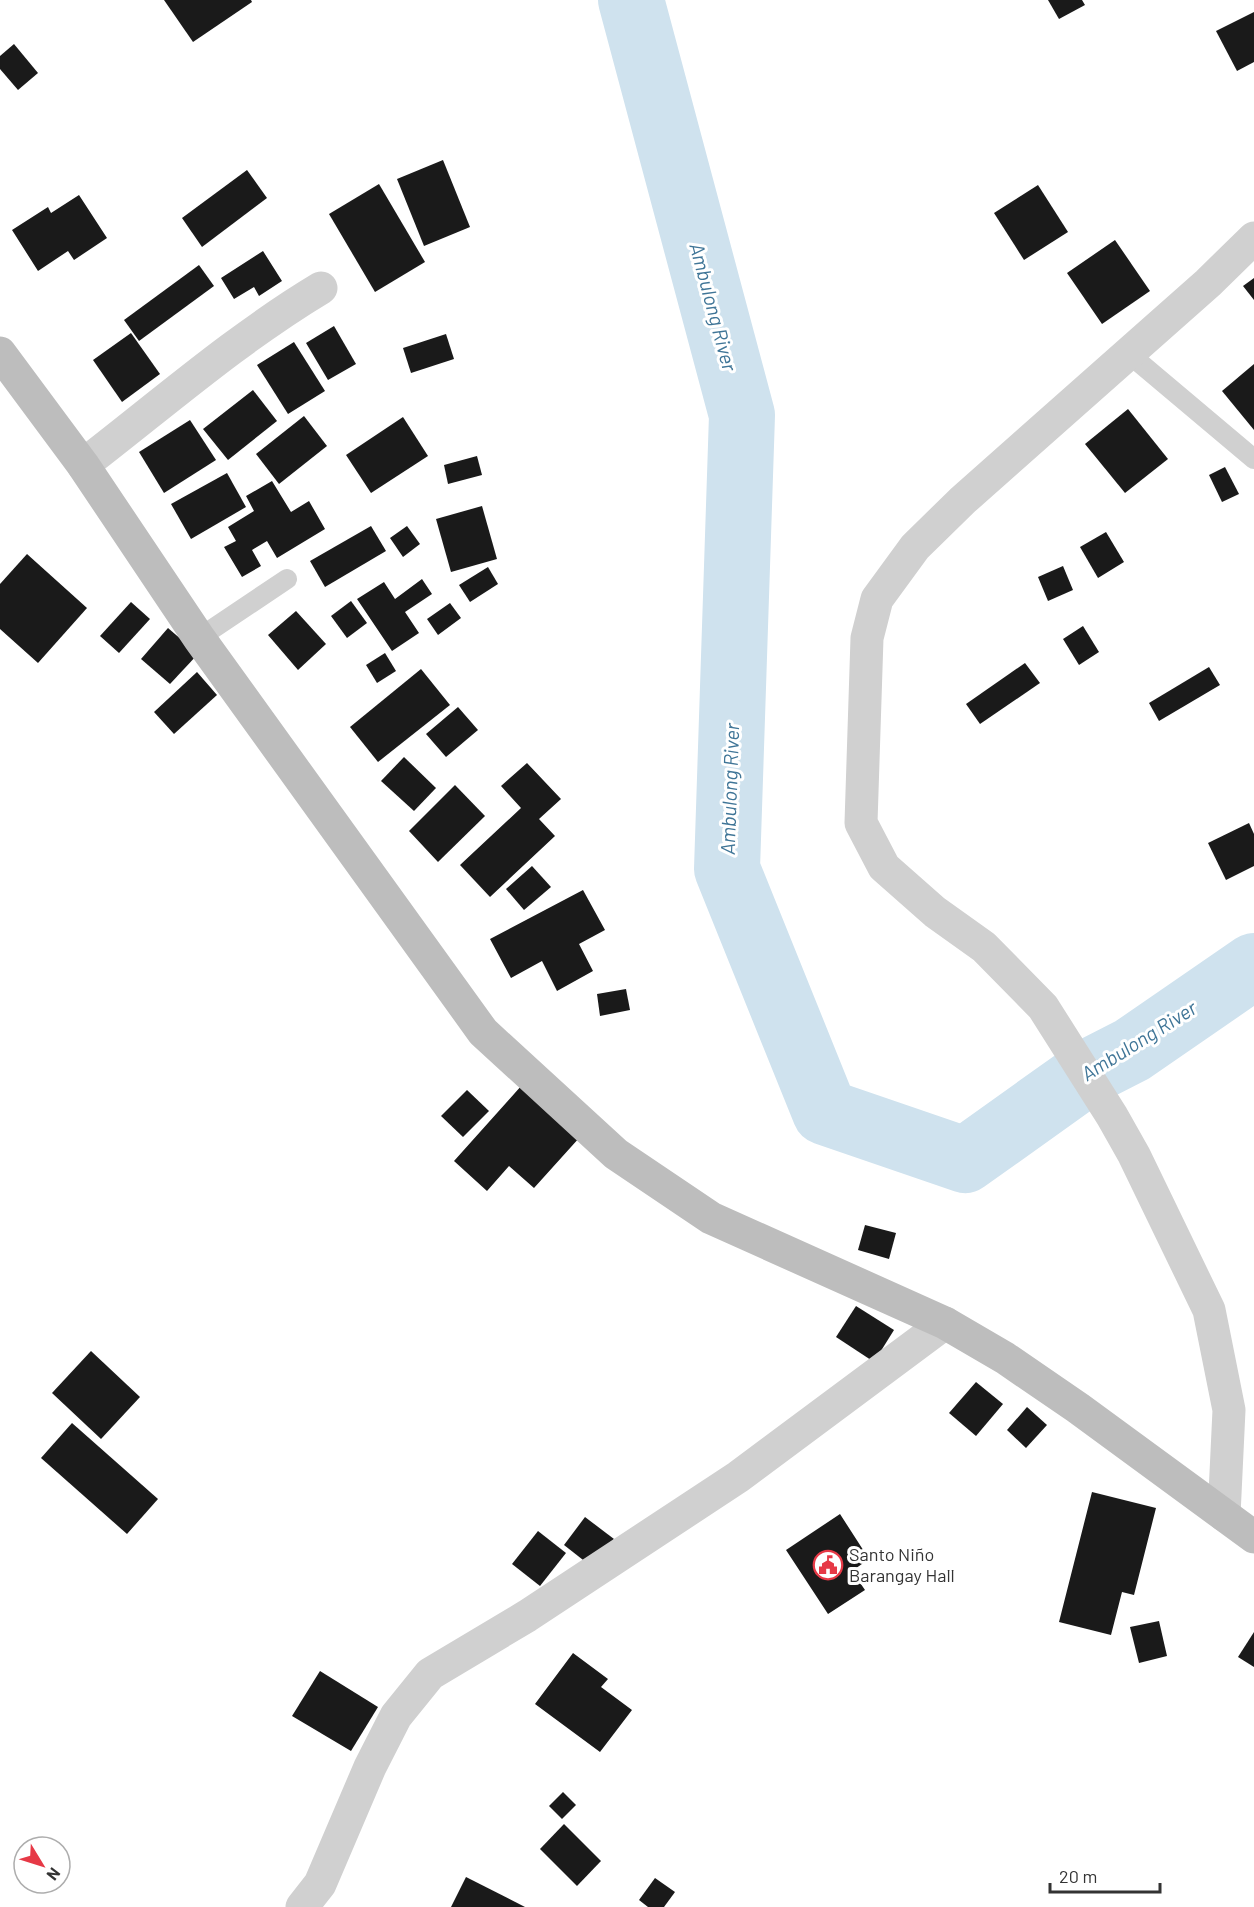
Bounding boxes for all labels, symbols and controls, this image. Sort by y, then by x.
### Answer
water label: Ambulong River [685,240,743,374]
water label: Ambulong River [715,722,743,855]
water label: Ambulong River [1076,995,1201,1085]
place label: Santo Niño Barangay Hall [849,1543,955,1586]
public building icon: Santo Niño Barangay Hall [812,1549,844,1581]
north arrow [12,1835,72,1895]
scale bar [1050,1856,1160,1894]
text: N [43,1865,65,1885]
text: 20 m [1059,1865,1097,1887]

